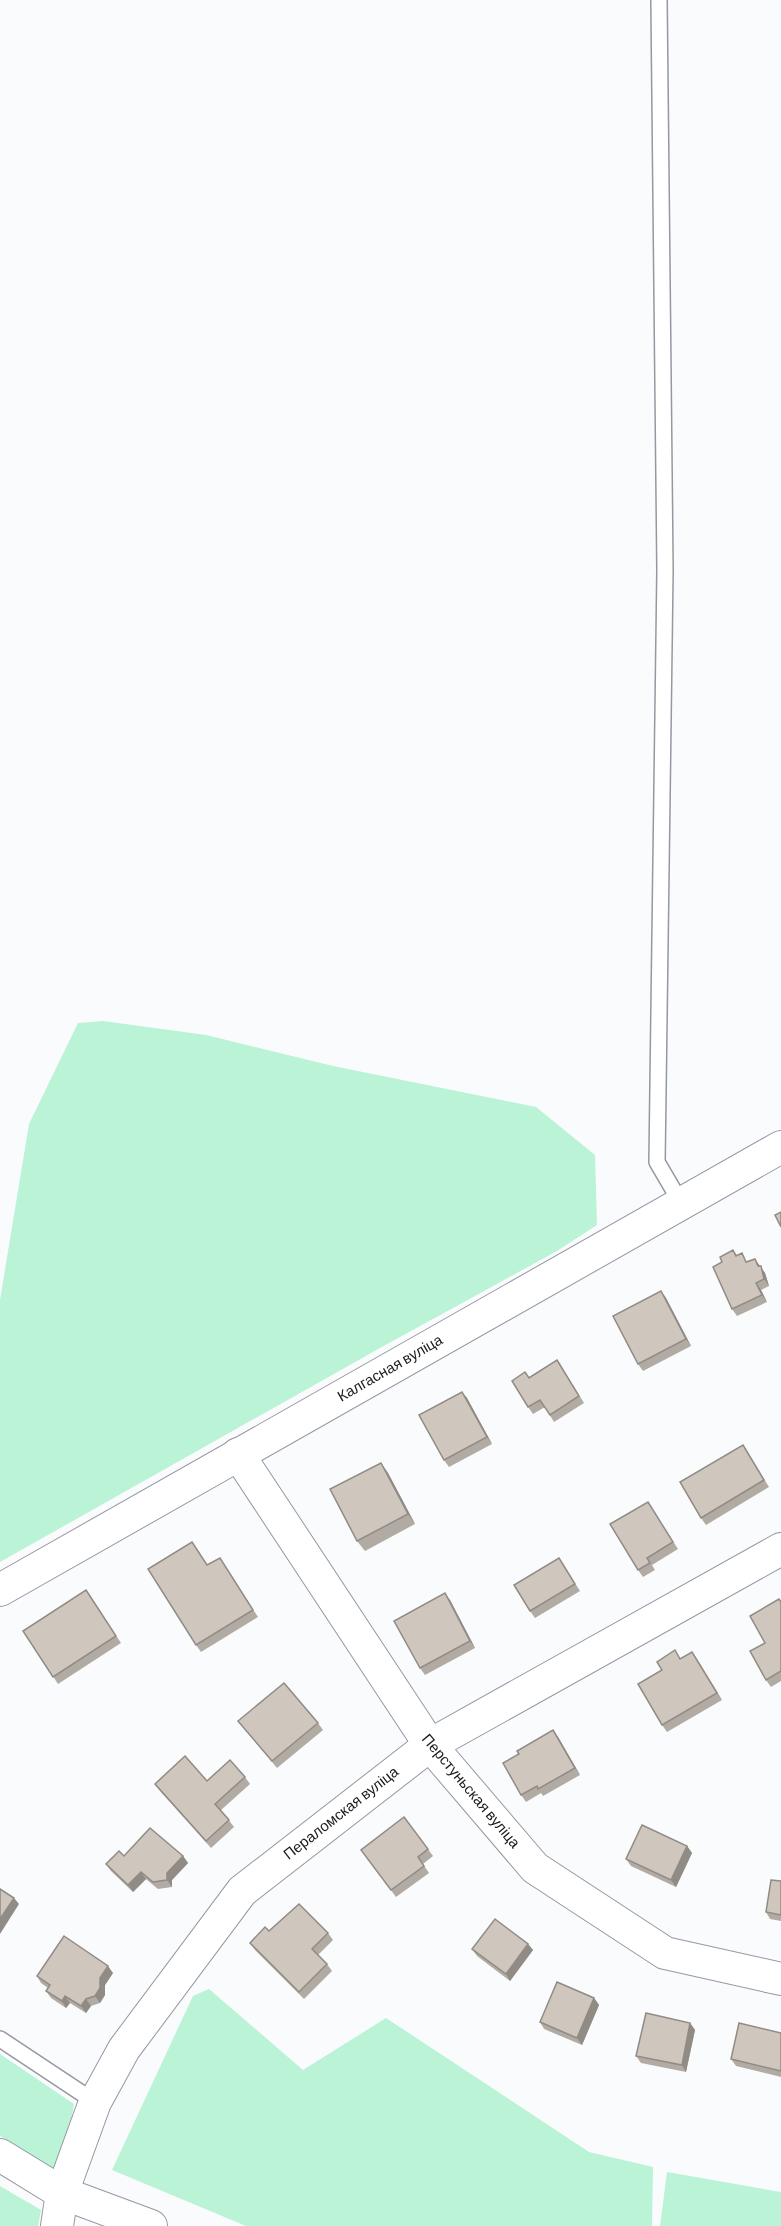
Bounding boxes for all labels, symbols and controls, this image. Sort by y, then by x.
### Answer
street label: Калгасная вуліца [334,1329,446,1405]
street label: Перстуньская вуліца [419,1730,525,1852]
street label: Пераломская вуліца [279,1761,402,1863]

